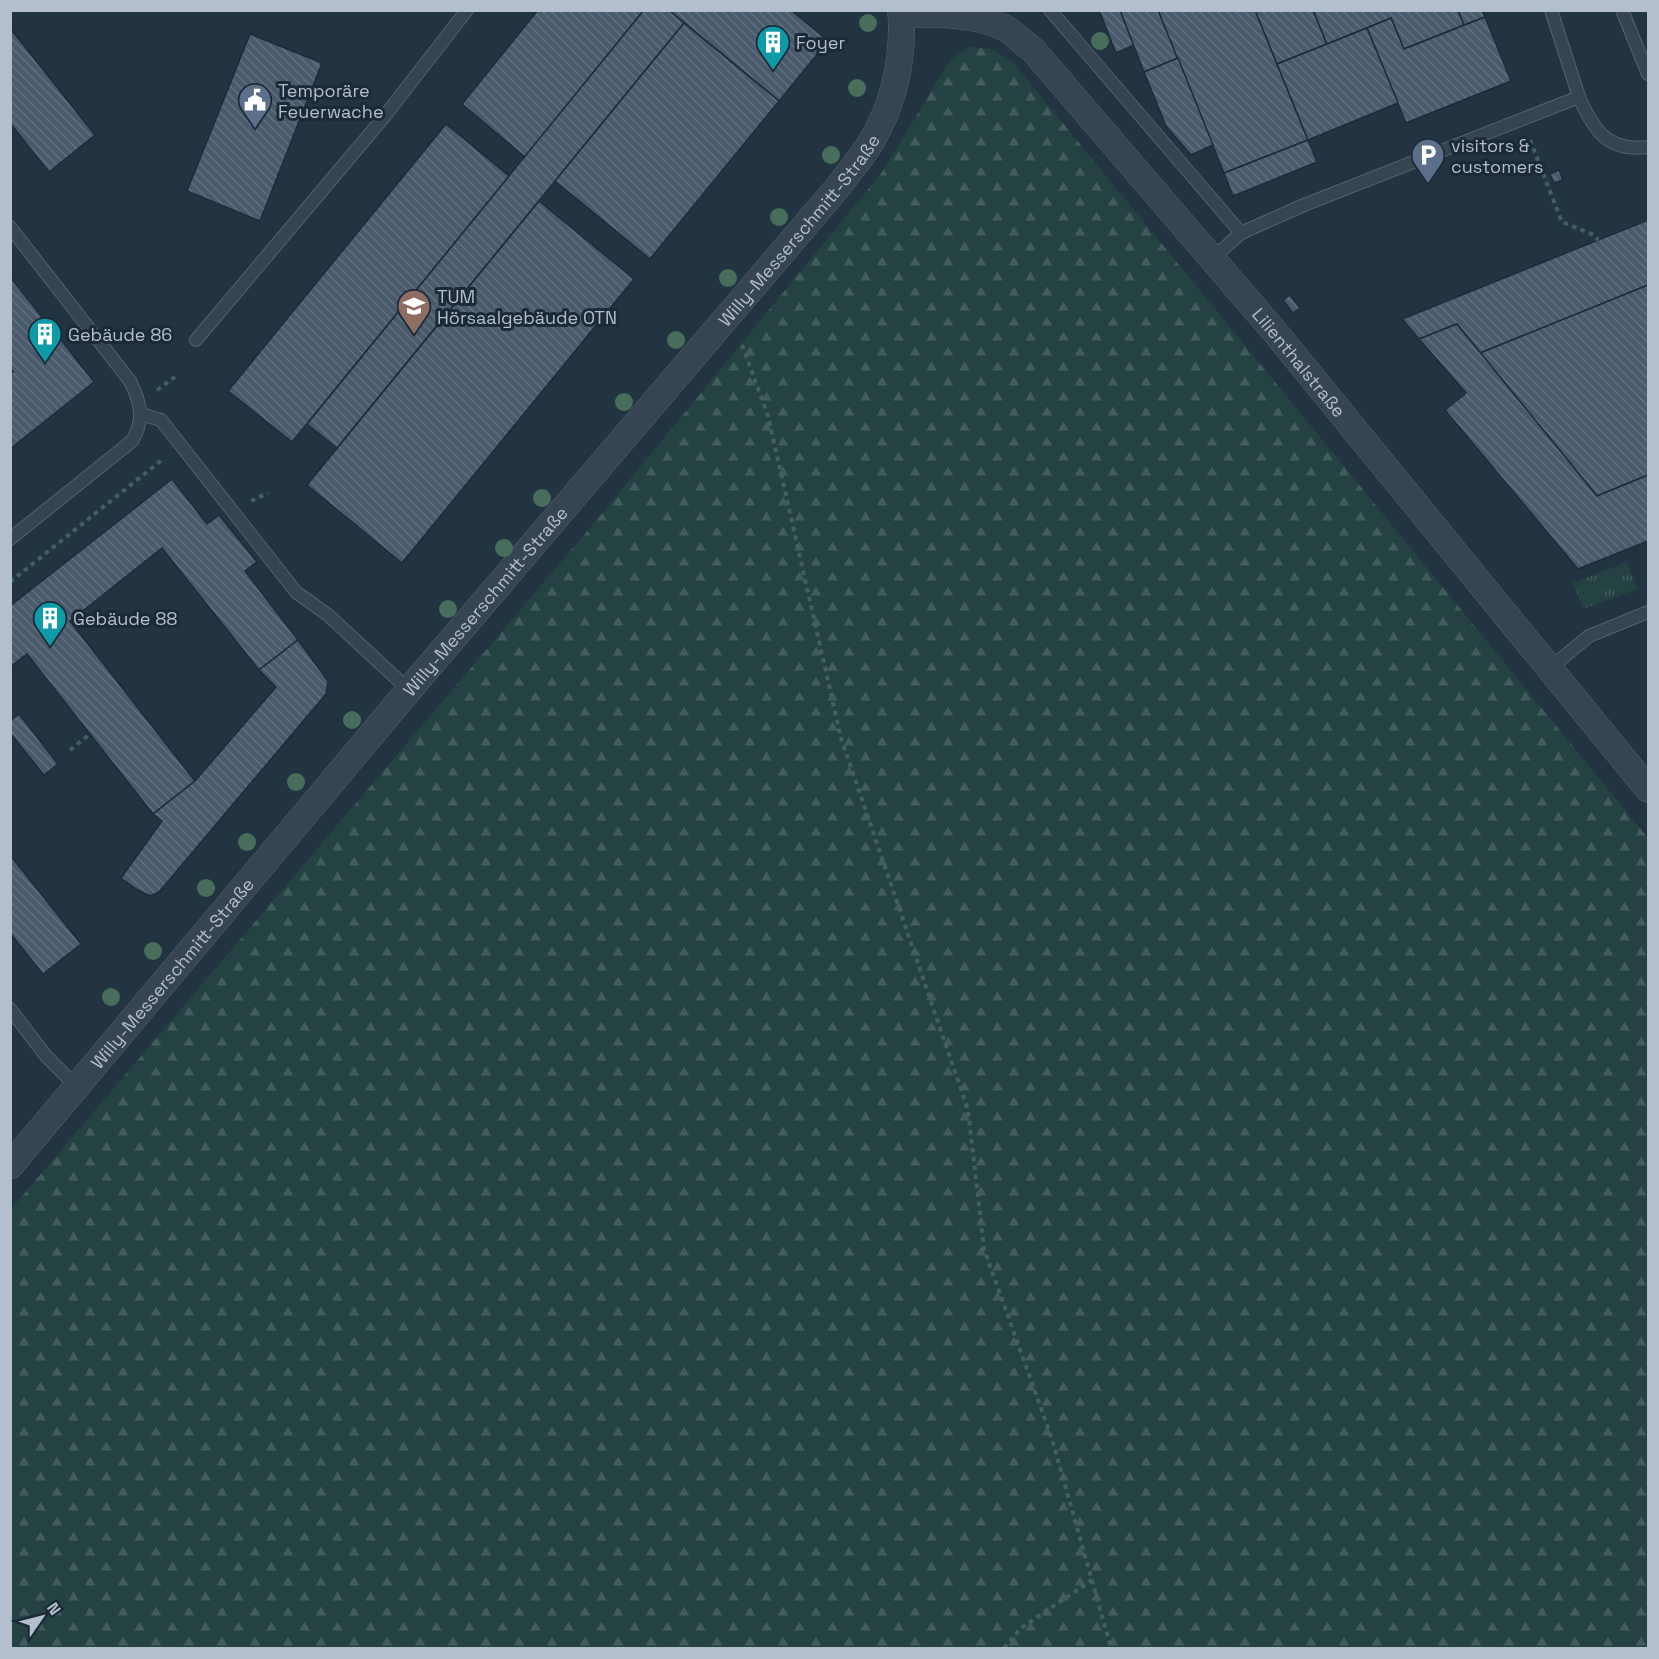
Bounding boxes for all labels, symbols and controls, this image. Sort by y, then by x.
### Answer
building icon: Foyer [755,24,791,71]
place label: Foyer [796,31,845,54]
place label: Temporäre Feuerwache [278,79,384,123]
public building icon: Temporäre Feuerwache [237,82,273,129]
street label: Willy-Messerschmitt-Straße [713,130,885,331]
place label: visitors & customers [1451,134,1543,178]
parking icon: visitors & customers [1410,137,1446,184]
place label: TUM Hörsaalgebäude OTN [437,285,617,329]
school or university icon: TUM Hörsaalgebäude OTN [396,288,432,335]
street label: Lilienthalstraße [1248,303,1351,422]
building icon: Gebäude 86 [27,316,63,363]
place label: Gebäude 86 [68,323,172,346]
street label: Willy-Messerschmitt-Straße [397,501,572,701]
building icon: Gebäude 88 [32,600,68,647]
place label: Gebäude 88 [73,607,178,630]
street label: Willy-Messerschmitt-Straße [85,873,259,1073]
north arrow [12,1587,72,1647]
text: N [42,1598,66,1619]

